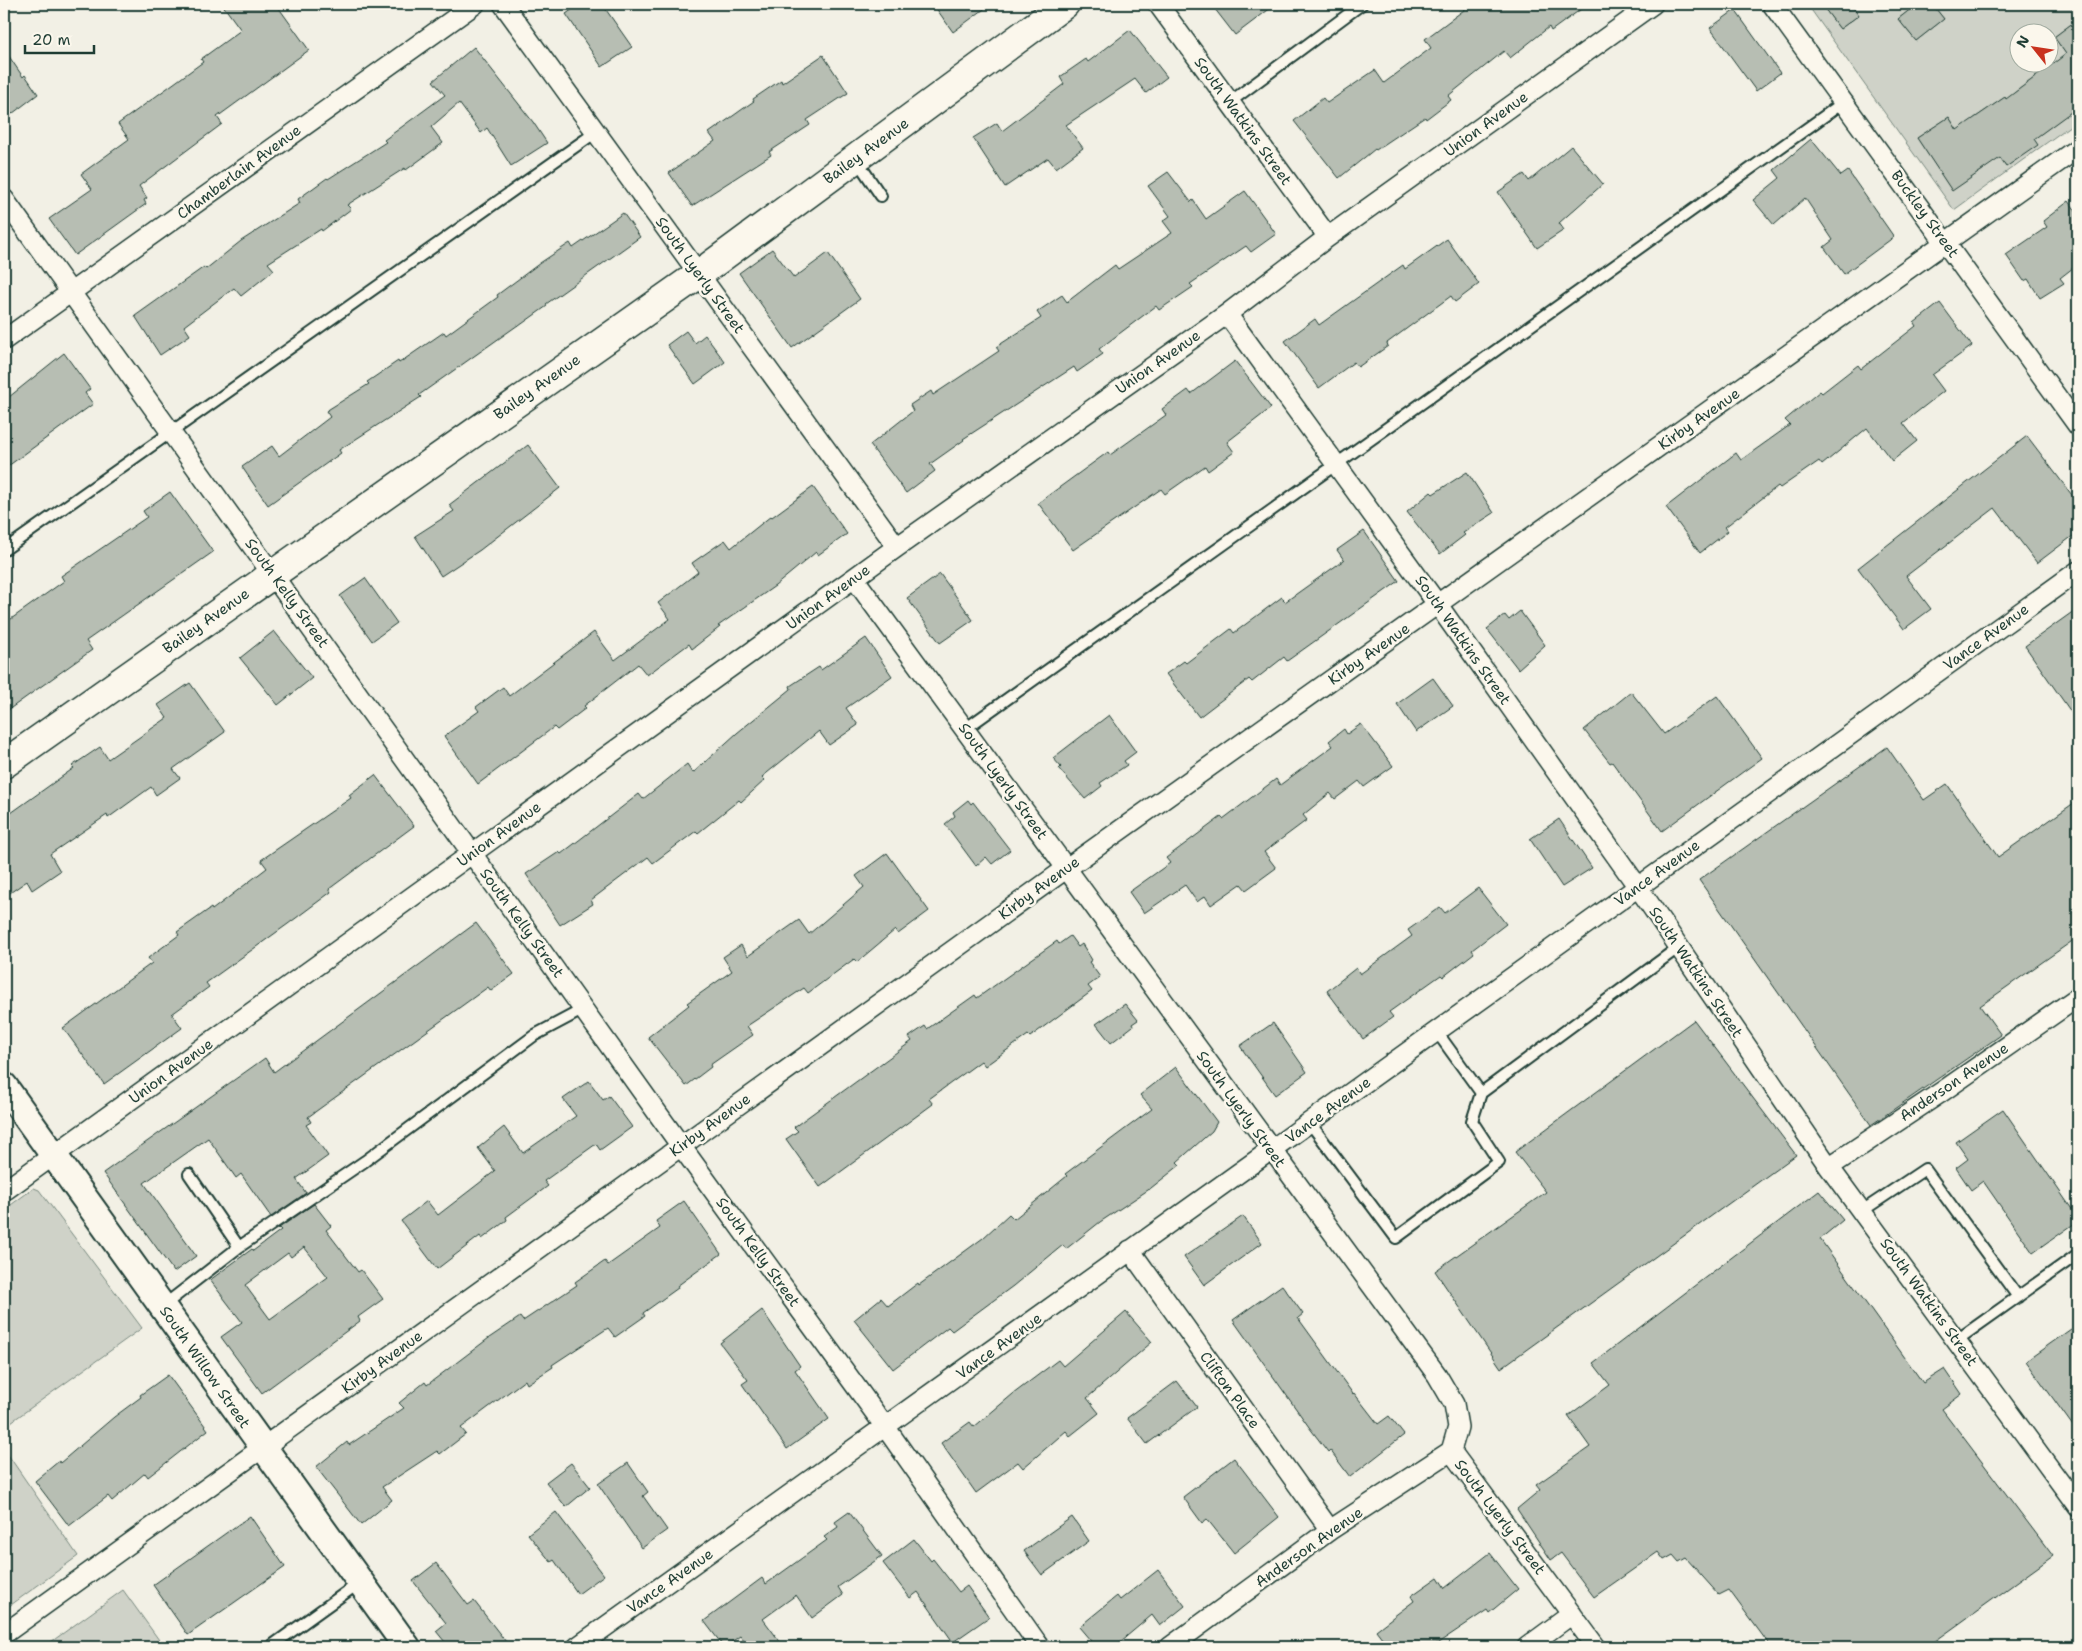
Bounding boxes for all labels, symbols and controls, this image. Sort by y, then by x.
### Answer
scale bar [25,22,94,54]
north arrow [2010,22,2060,72]
text: 20 m [32,30,71,50]
text: N [2012,32,2033,51]
street label: South Watkins Street [1190,53,1296,189]
street label: Union Avenue [1440,87,1532,161]
street label: Bailey Avenue [819,113,913,189]
street label: Chamberlain Avenue [173,120,305,224]
street label: Buckley Street [1886,166,1964,262]
street label: South Lyerly Street [651,213,749,337]
street label: Union Avenue [1112,325,1204,399]
street label: Bailey Avenue [490,350,584,424]
street label: Kirby Avenue [1654,383,1744,455]
street label: South Kelly Street [241,534,333,652]
street label: Union Avenue [782,560,874,634]
street label: South Watkins Street [1411,571,1515,709]
street label: Bailey Avenue [159,584,253,658]
street label: Vance Avenue [1939,599,2033,675]
street label: Kirby Avenue [1324,618,1414,690]
street label: South Lyerly Street [954,719,1052,843]
street label: Union Avenue [453,797,545,871]
street label: Vance Avenue [1610,835,1704,911]
street label: Kirby Avenue [994,852,1084,924]
street label: South Kelly Street [476,864,568,982]
street label: South Watkins Street [1645,903,1747,1041]
street label: Union Avenue [125,1034,217,1108]
street label: Anderson Avenue [1896,1038,2012,1126]
street label: South Lyerly Street [1192,1047,1290,1171]
street label: Vance Avenue [1281,1072,1375,1148]
street label: Kirby Avenue [665,1089,755,1161]
street label: South Kelly Street [712,1193,804,1311]
street label: South Watkins Street [1876,1234,1982,1370]
street label: South Willow Street [155,1302,255,1432]
street label: Vance Avenue [952,1308,1046,1384]
street label: Kirby Avenue [337,1326,427,1398]
street label: Clifton Place [1195,1347,1265,1433]
street label: South Lyerly Street [1450,1455,1550,1579]
street label: Anderson Avenue [1251,1502,1367,1592]
street label: Vance Avenue [623,1544,717,1618]

